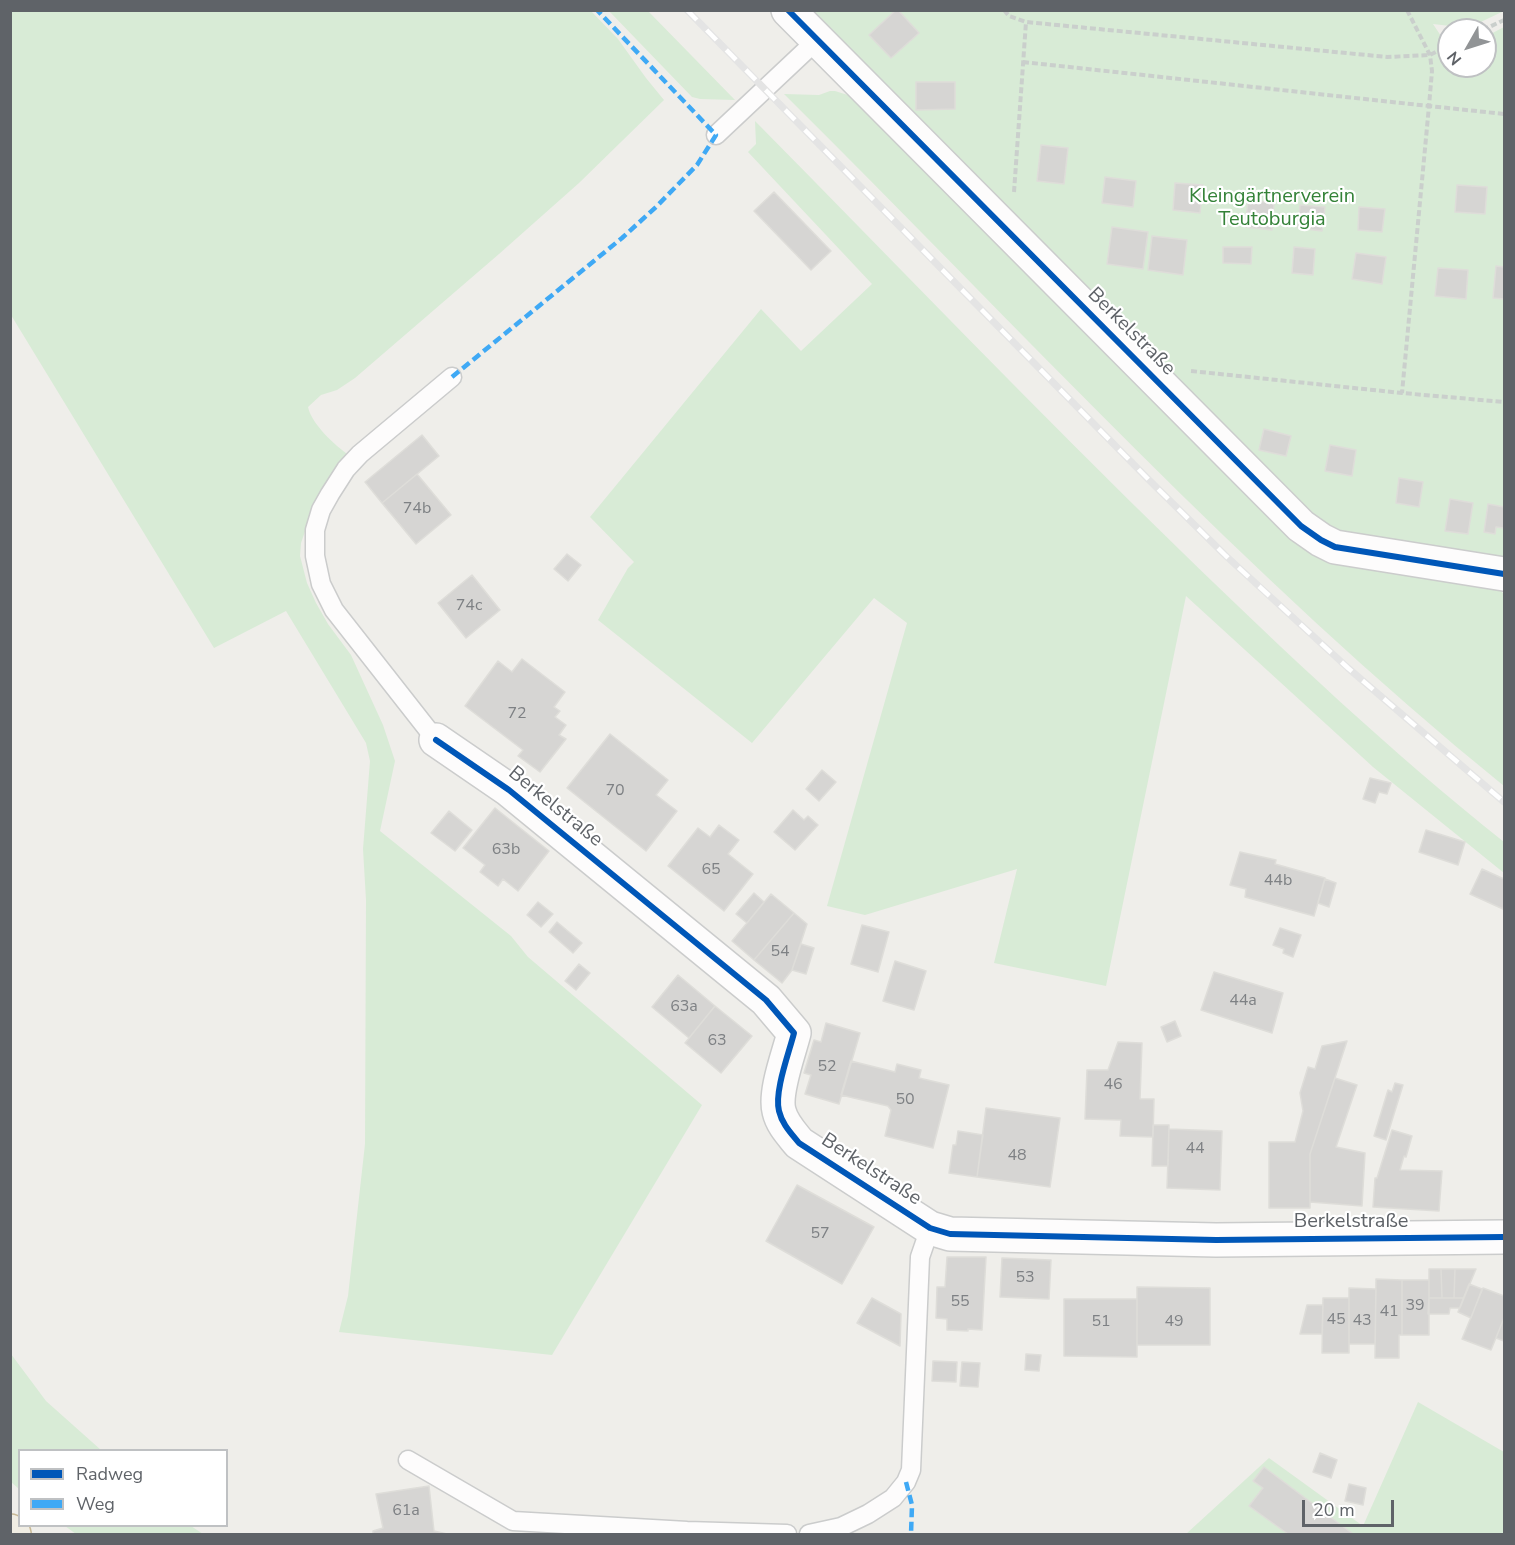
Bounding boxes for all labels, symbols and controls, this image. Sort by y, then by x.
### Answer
north arrow [1437,18,1497,78]
text: N [1442,46,1467,70]
park label: Kleingärtnerverein Teutoburgia [1189,185,1355,232]
street label: Berkelstraße [1082,283,1180,381]
house number: 74b [403,499,431,519]
house number: 74c [456,596,482,616]
house number: 72 [507,704,527,724]
street label: Berkelstraße [503,762,607,852]
house number: 70 [605,781,625,801]
house number: 63b [492,840,520,860]
house number: 65 [701,860,721,880]
house number: 44b [1264,871,1292,891]
house number: 54 [770,942,790,962]
house number: 44a [1229,991,1257,1011]
house number: 63a [670,997,698,1017]
house number: 63 [707,1031,727,1051]
house number: 52 [817,1057,837,1077]
house number: 46 [1103,1075,1123,1095]
house number: 50 [895,1090,915,1110]
street label: Berkelstraße [816,1129,926,1211]
house number: 44 [1185,1139,1205,1159]
house number: 48 [1007,1146,1027,1166]
street label: Berkelstraße [1294,1210,1408,1234]
house number: 57 [810,1224,830,1244]
house number: 53 [1015,1268,1035,1288]
house number: 55 [950,1292,970,1312]
house number: 39 [1405,1296,1425,1316]
house number: 41 [1379,1302,1399,1322]
house number: 45 [1326,1310,1346,1330]
house number: 43 [1352,1311,1372,1331]
house number: 51 [1091,1312,1111,1332]
house number: 49 [1164,1312,1184,1332]
legend [18,1449,228,1527]
text: Radweg [76,1462,143,1486]
scale bar [1305,1488,1396,1526]
text: Weg [76,1492,115,1516]
text: 20 m [1313,1498,1355,1522]
house number: 61a [392,1501,420,1521]

